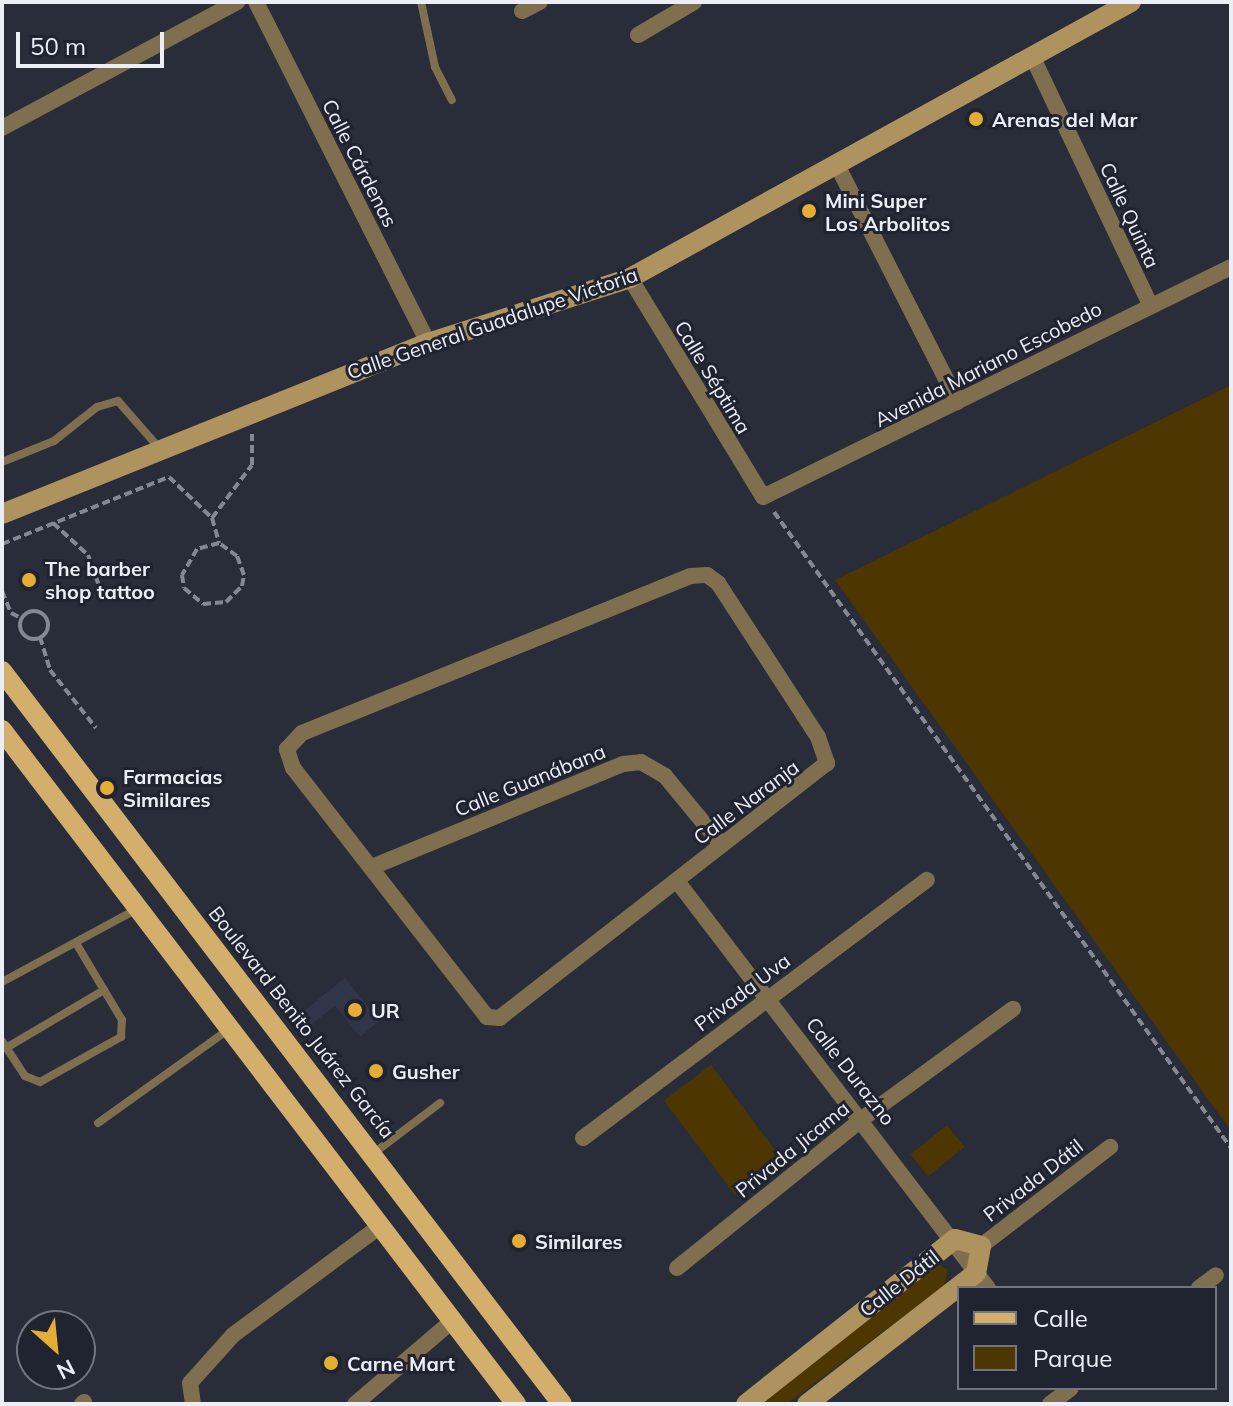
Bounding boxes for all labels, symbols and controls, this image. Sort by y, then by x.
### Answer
scale bar [20,16,168,66]
text: 50 m [30,31,86,61]
street label: Calle Cárdenas [317,95,403,231]
place label: Arenas del Mar [992,107,1137,131]
marker: Arenas del Mar [967,110,985,128]
street label: Calle Quinta [1095,159,1165,271]
place label: Mini Super Los Arbolitos [825,188,950,235]
marker: Mini Super Los Arbolitos [800,202,818,220]
street label: Calle General Guadalupe Victoria [344,262,640,384]
street label: Avenida Mariano Escobedo [870,296,1106,432]
street label: Calle Séptima [670,316,756,438]
place label: The barber shop tattoo [45,556,155,603]
marker: The barber shop tattoo [20,571,38,589]
street label: Calle Guanábana [451,739,609,821]
street label: Calle Naranja [689,755,803,849]
place label: Farmacias Similares [123,764,222,811]
marker: Farmacias Similares [98,779,116,797]
street label: Boulevard Benito Juárez García [204,901,400,1143]
street label: Privada Uva [689,948,795,1036]
place label: UR [371,998,400,1022]
marker: UR [346,1001,364,1019]
street label: Calle Durazno [801,1012,901,1130]
place label: Gusher [392,1059,460,1083]
marker: Gusher [367,1062,385,1080]
street label: Privada Jicama [730,1096,854,1202]
street label: Privada Dátil [978,1134,1088,1226]
place label: Similares [535,1229,623,1253]
marker: Similares [510,1232,528,1250]
street label: Calle Dátil [854,1244,944,1322]
legend [957,1286,1217,1390]
text: Calle [1033,1303,1088,1333]
north arrow [16,1310,96,1390]
text: Parque [1033,1343,1112,1373]
place label: Carne Mart [347,1351,455,1375]
text: N [52,1353,80,1386]
marker: Carne Mart [322,1354,340,1372]

